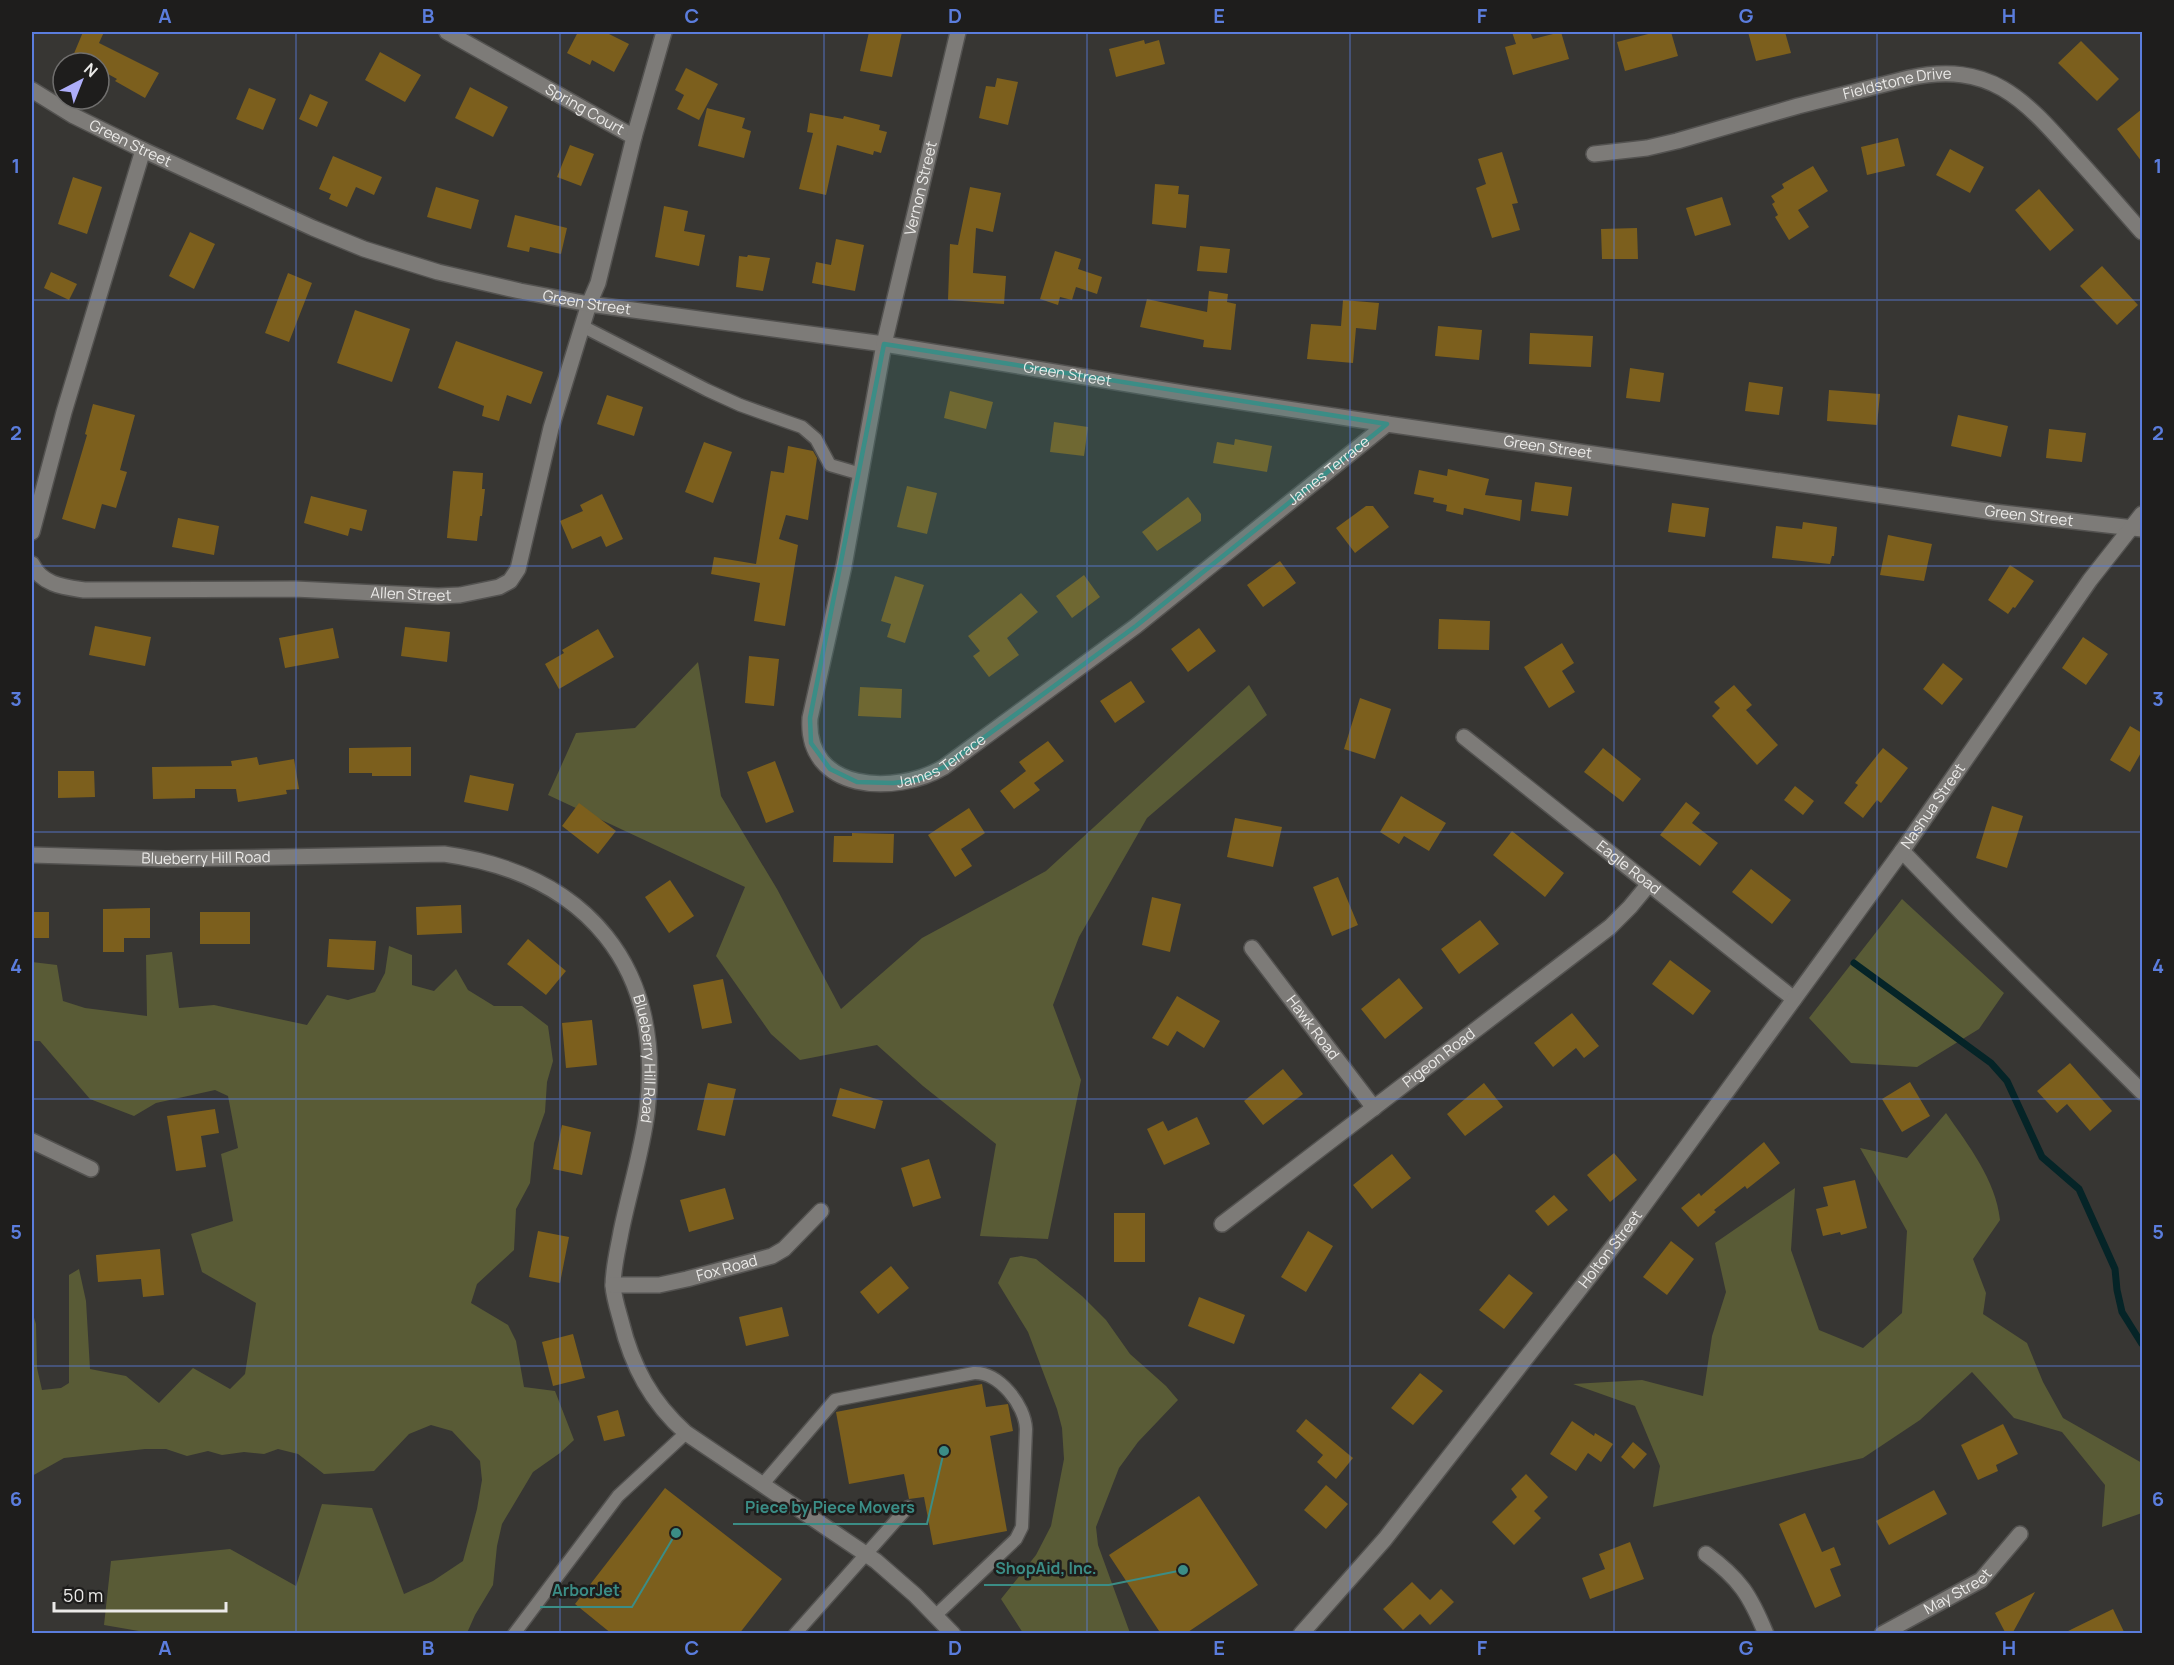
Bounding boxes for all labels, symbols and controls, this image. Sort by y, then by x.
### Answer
text: A [158,2,172,29]
text: B [422,2,435,29]
text: C [685,2,699,29]
text: D [948,2,962,29]
text: E [1213,2,1225,29]
text: F [1477,2,1488,29]
text: G [1739,2,1754,29]
text: H [2002,2,2016,29]
north arrow [51,51,111,111]
text: N [79,58,103,82]
street label: Fieldstone Drive [1841,63,1952,104]
street label: Spring Court [542,78,628,140]
street label: Green Street [86,114,175,172]
street label: Vernon Street [899,139,942,237]
text: 1 [12,152,20,179]
text: 1 [2154,152,2162,179]
street label: Green Street [541,284,632,320]
street label: Green Street [1022,356,1113,391]
text: 2 [10,419,22,446]
text: 2 [2152,419,2164,446]
street label: Green Street [1502,430,1594,464]
street label: James Terrace [1283,431,1374,510]
street label: Green Street [1983,500,2075,531]
street label: Allen Street [370,582,452,606]
text: 3 [10,685,22,712]
text: 3 [2152,685,2164,712]
street label: James Terrace [895,729,990,793]
street label: Nashua Street [1896,759,1970,853]
street label: Eagle Road [1592,835,1665,899]
street label: Blueberry Hill Road [141,846,271,869]
text: 4 [10,952,22,979]
text: 4 [2152,952,2164,979]
street label: Hawk Road [1282,991,1344,1064]
street label: Blueberry Hill Road [628,992,661,1124]
street label: Pigeon Road [1398,1023,1479,1092]
street label: Holton Street [1573,1206,1647,1292]
text: 5 [10,1218,22,1245]
text: 5 [2152,1218,2164,1245]
street label: Fox Road [694,1249,760,1286]
text: 6 [10,1485,22,1512]
text: 6 [2152,1485,2164,1512]
callout: Piece by Piece Movers [733,1490,927,1524]
text: Piece by Piece Movers [745,1496,915,1518]
callout: ShopAid, Inc. [984,1551,1109,1585]
text: ShopAid, Inc. [995,1557,1097,1579]
street label: May Street [1920,1564,1996,1619]
callout: ArborJet [540,1573,632,1607]
scale bar [54,1575,226,1613]
text: ArborJet [552,1579,620,1601]
text: 50 m [63,1583,103,1607]
text: A [158,1634,172,1661]
text: B [422,1634,435,1661]
text: C [685,1634,699,1661]
text: D [948,1634,962,1661]
text: E [1213,1634,1225,1661]
text: F [1477,1634,1488,1661]
text: G [1739,1634,1754,1661]
text: H [2002,1634,2016,1661]

